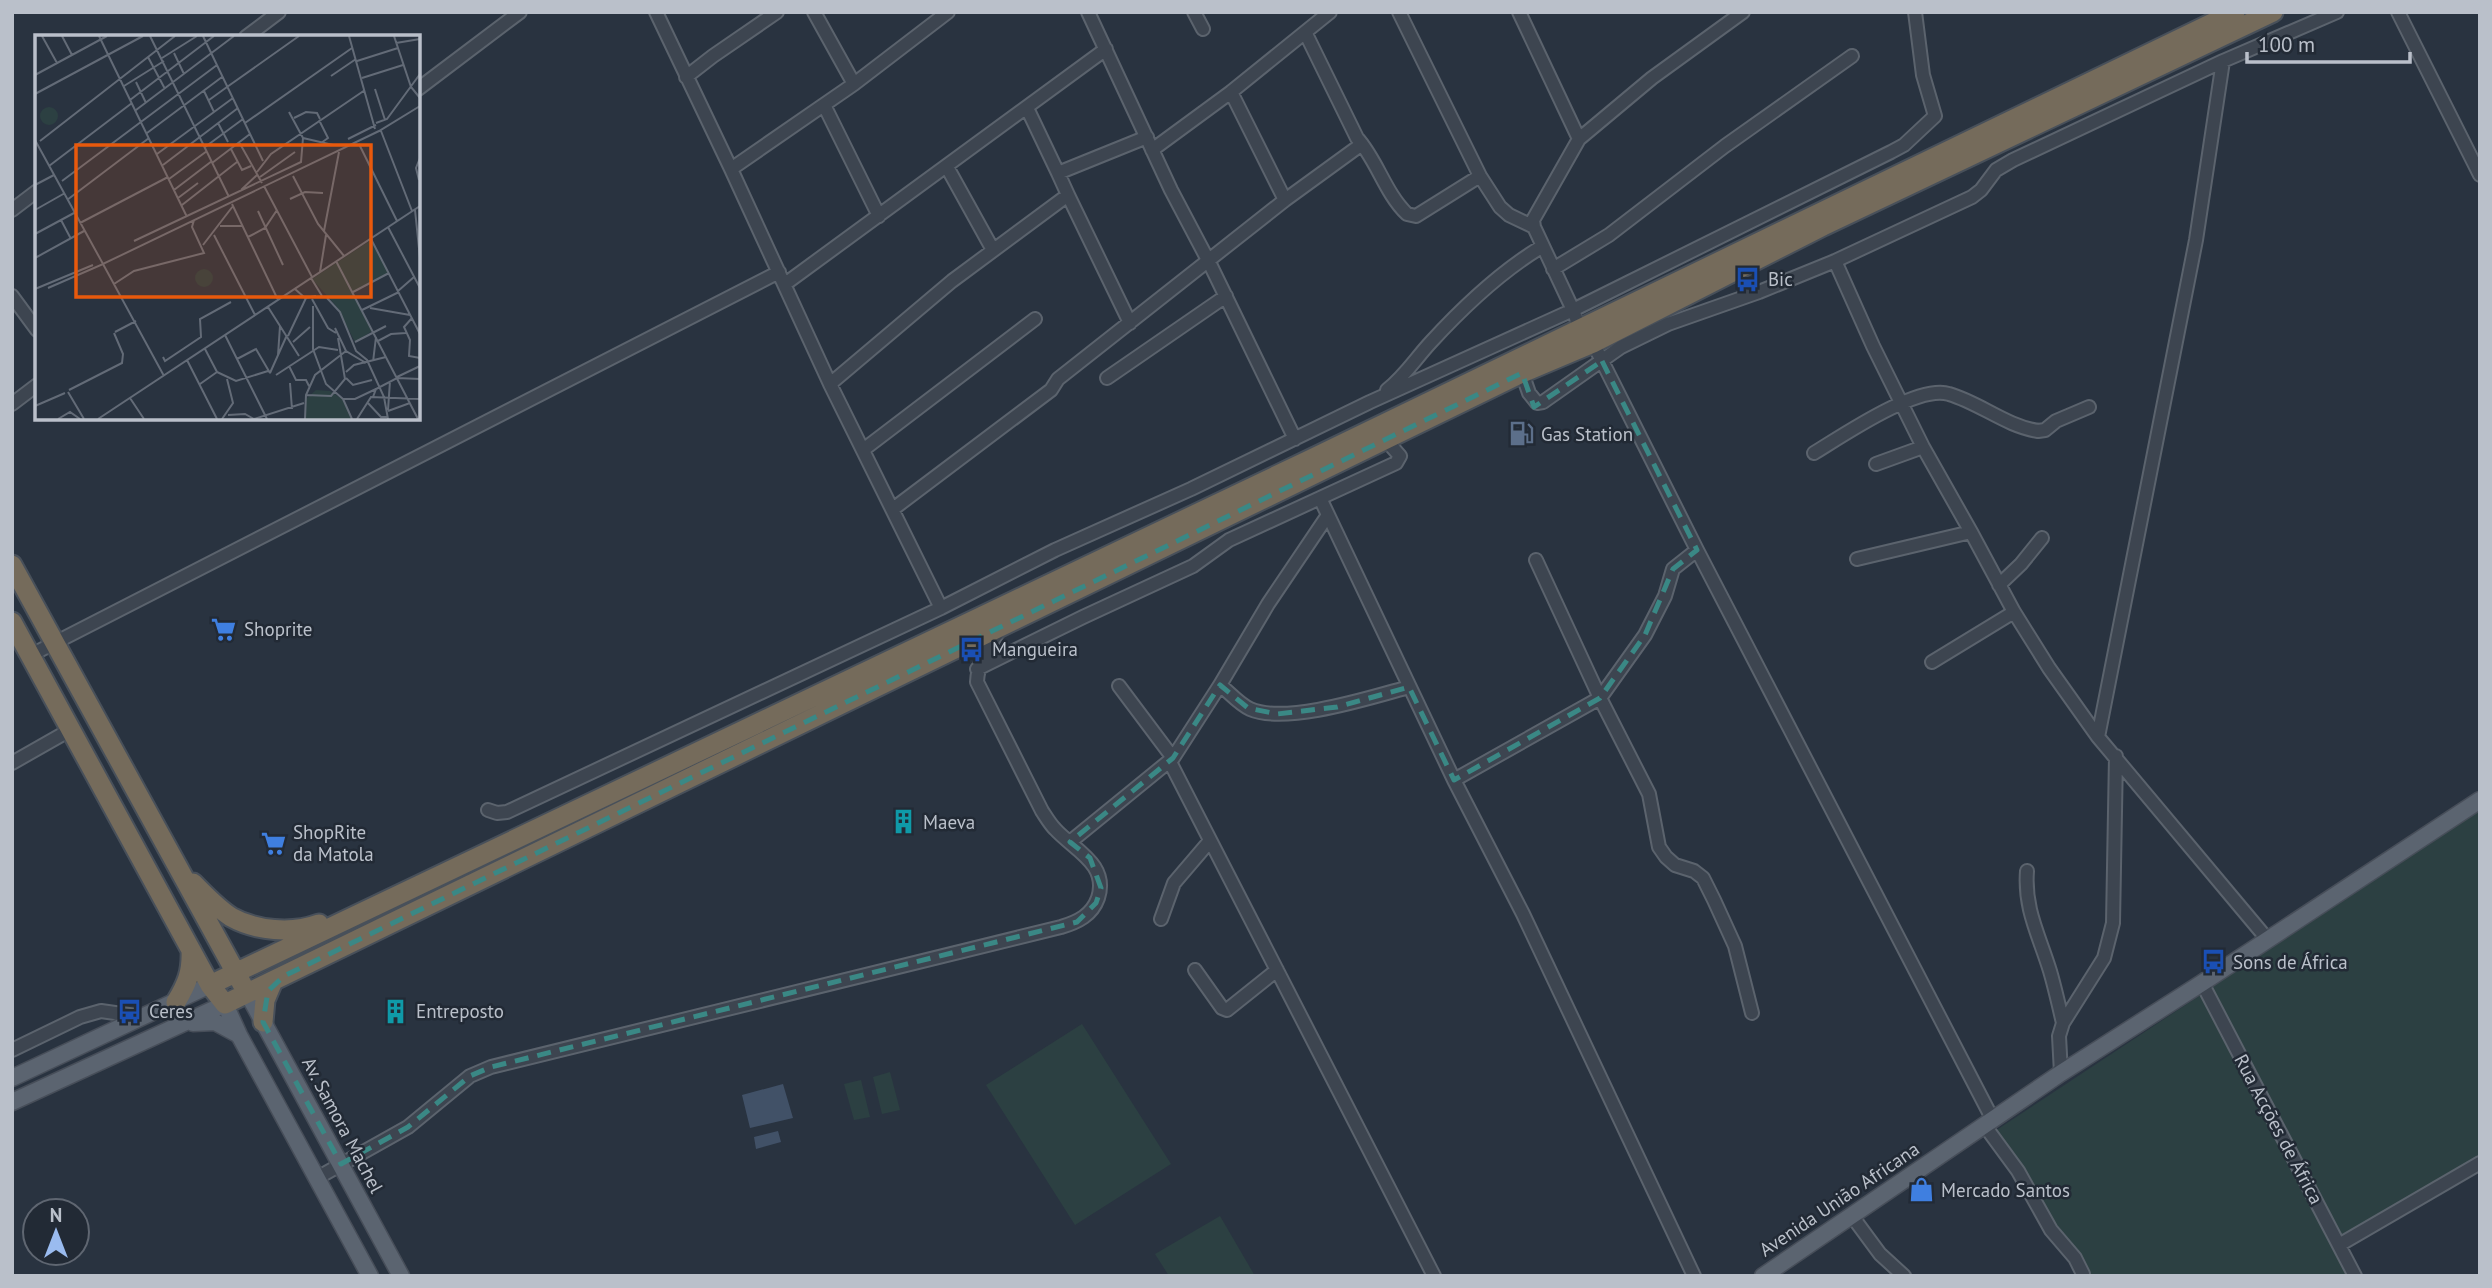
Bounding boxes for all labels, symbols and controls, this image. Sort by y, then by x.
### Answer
scale bar [2247,21,2410,65]
text: 100 m [2258,31,2315,58]
inset map [35,35,420,420]
bus stop icon: Bic [1734,265,1762,293]
place label: Bic [1768,267,1793,291]
fuel station icon: Gas Station [1507,420,1535,448]
place label: Gas Station [1541,422,1633,446]
supermarket icon: Shoprite [210,615,238,643]
place label: Shoprite [244,617,312,641]
bus stop icon: Mangueira [958,635,986,663]
place label: Mangueira [992,637,1078,661]
building icon: Maeva [889,808,917,836]
place label: Maeva [923,810,975,834]
place label: ShopRite da Matola [293,820,374,866]
supermarket icon: ShopRite da Matola [259,829,287,857]
bus stop icon: Sons de África [2199,948,2227,976]
place label: Sons de África [2233,950,2348,974]
bus stop icon: Ceres [115,997,143,1025]
building icon: Entreposto [382,997,410,1025]
place label: Ceres [149,999,193,1023]
place label: Entreposto [416,999,504,1023]
street label: Rua Acções de África [2229,1050,2329,1208]
street label: Av. Samora Machel [297,1053,389,1198]
street label: Avenida União Africana [1754,1137,1924,1261]
shop icon: Mercado Santos [1907,1176,1935,1204]
place label: Mercado Santos [1941,1178,2070,1202]
north arrow [21,1197,91,1267]
text: N [50,1203,62,1227]

